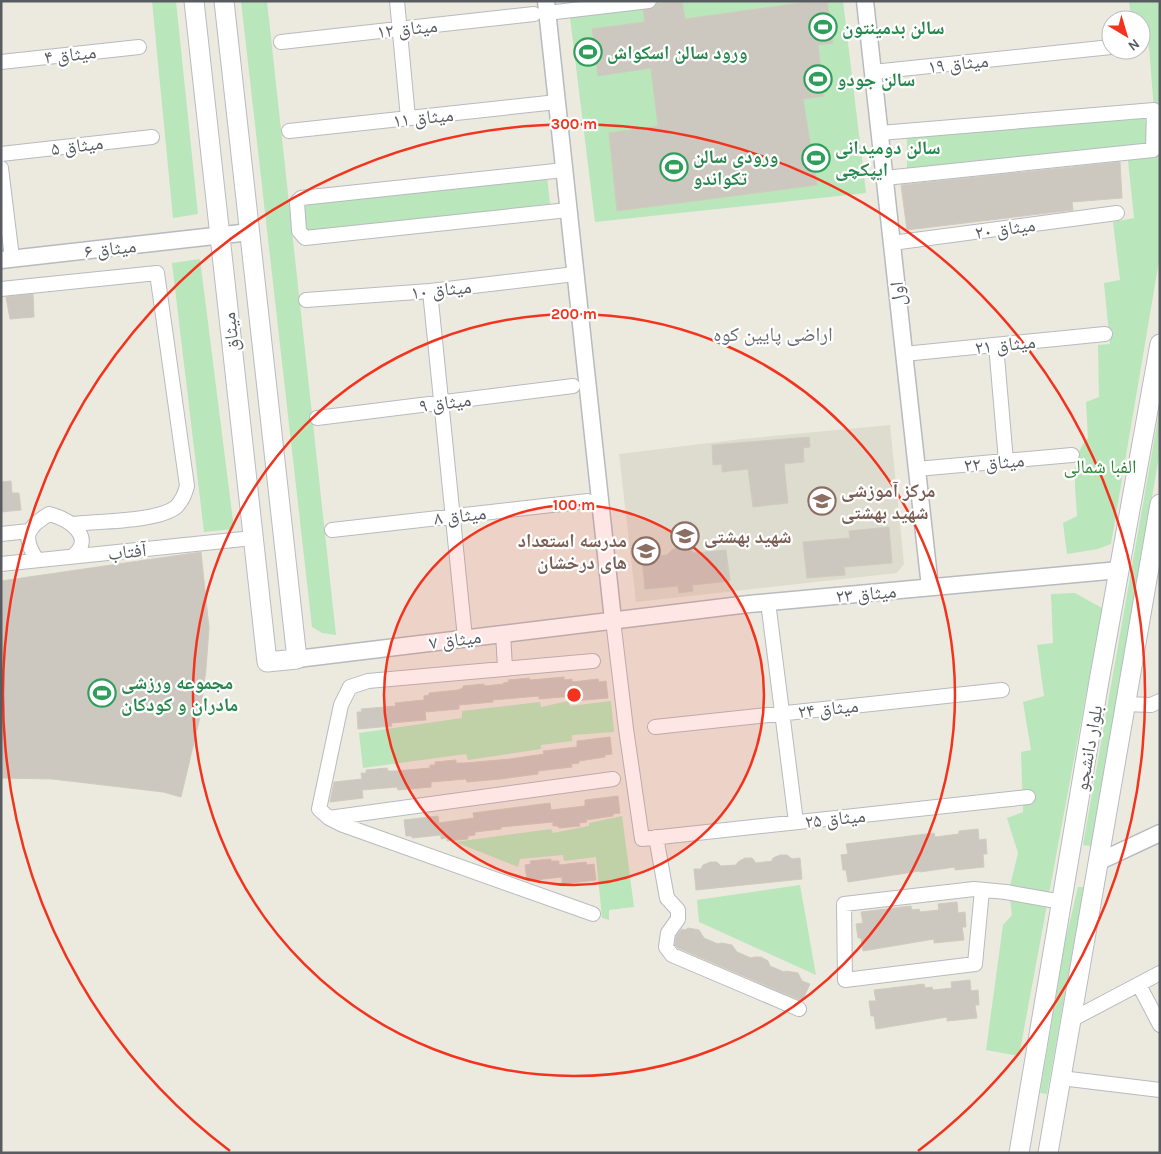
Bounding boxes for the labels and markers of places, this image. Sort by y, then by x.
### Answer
sports icon: سالن بدمینتون [808,12,838,42]
place label: سالن بدمینتون [842,17,945,39]
sports icon: ورود سالن اسکواش [573,37,603,67]
place label: ورود سالن اسکواش [607,42,748,64]
sports icon: سالن جودو [803,64,833,94]
place label: سالن جودو [837,69,915,91]
place label: سالن دومیدانی ایپکچی [835,137,941,181]
sports icon: سالن دومیدانی ایپکچی [801,143,831,173]
place label: ورودی سالن تکواندو [693,146,778,190]
sports icon: ورودی سالن تکواندو [659,152,689,182]
place label: مرکز آموزشی شهید بهشتی [841,480,935,524]
school or university icon: مرکز آموزشی شهید بهشتی [807,486,837,516]
school or university icon: شهید بهشتی [670,521,700,551]
place label: شهید بهشتی [704,526,792,548]
place label: مدرسه استعداد های درخشان [518,530,627,574]
school or university icon: مدرسه استعداد های درخشان [631,536,661,566]
place label: مجموعه ورزشی مادران و کودکان [121,672,238,716]
sports icon: مجموعه ورزشی مادران و کودکان [87,678,117,708]
centre of rings [565,686,583,704]

